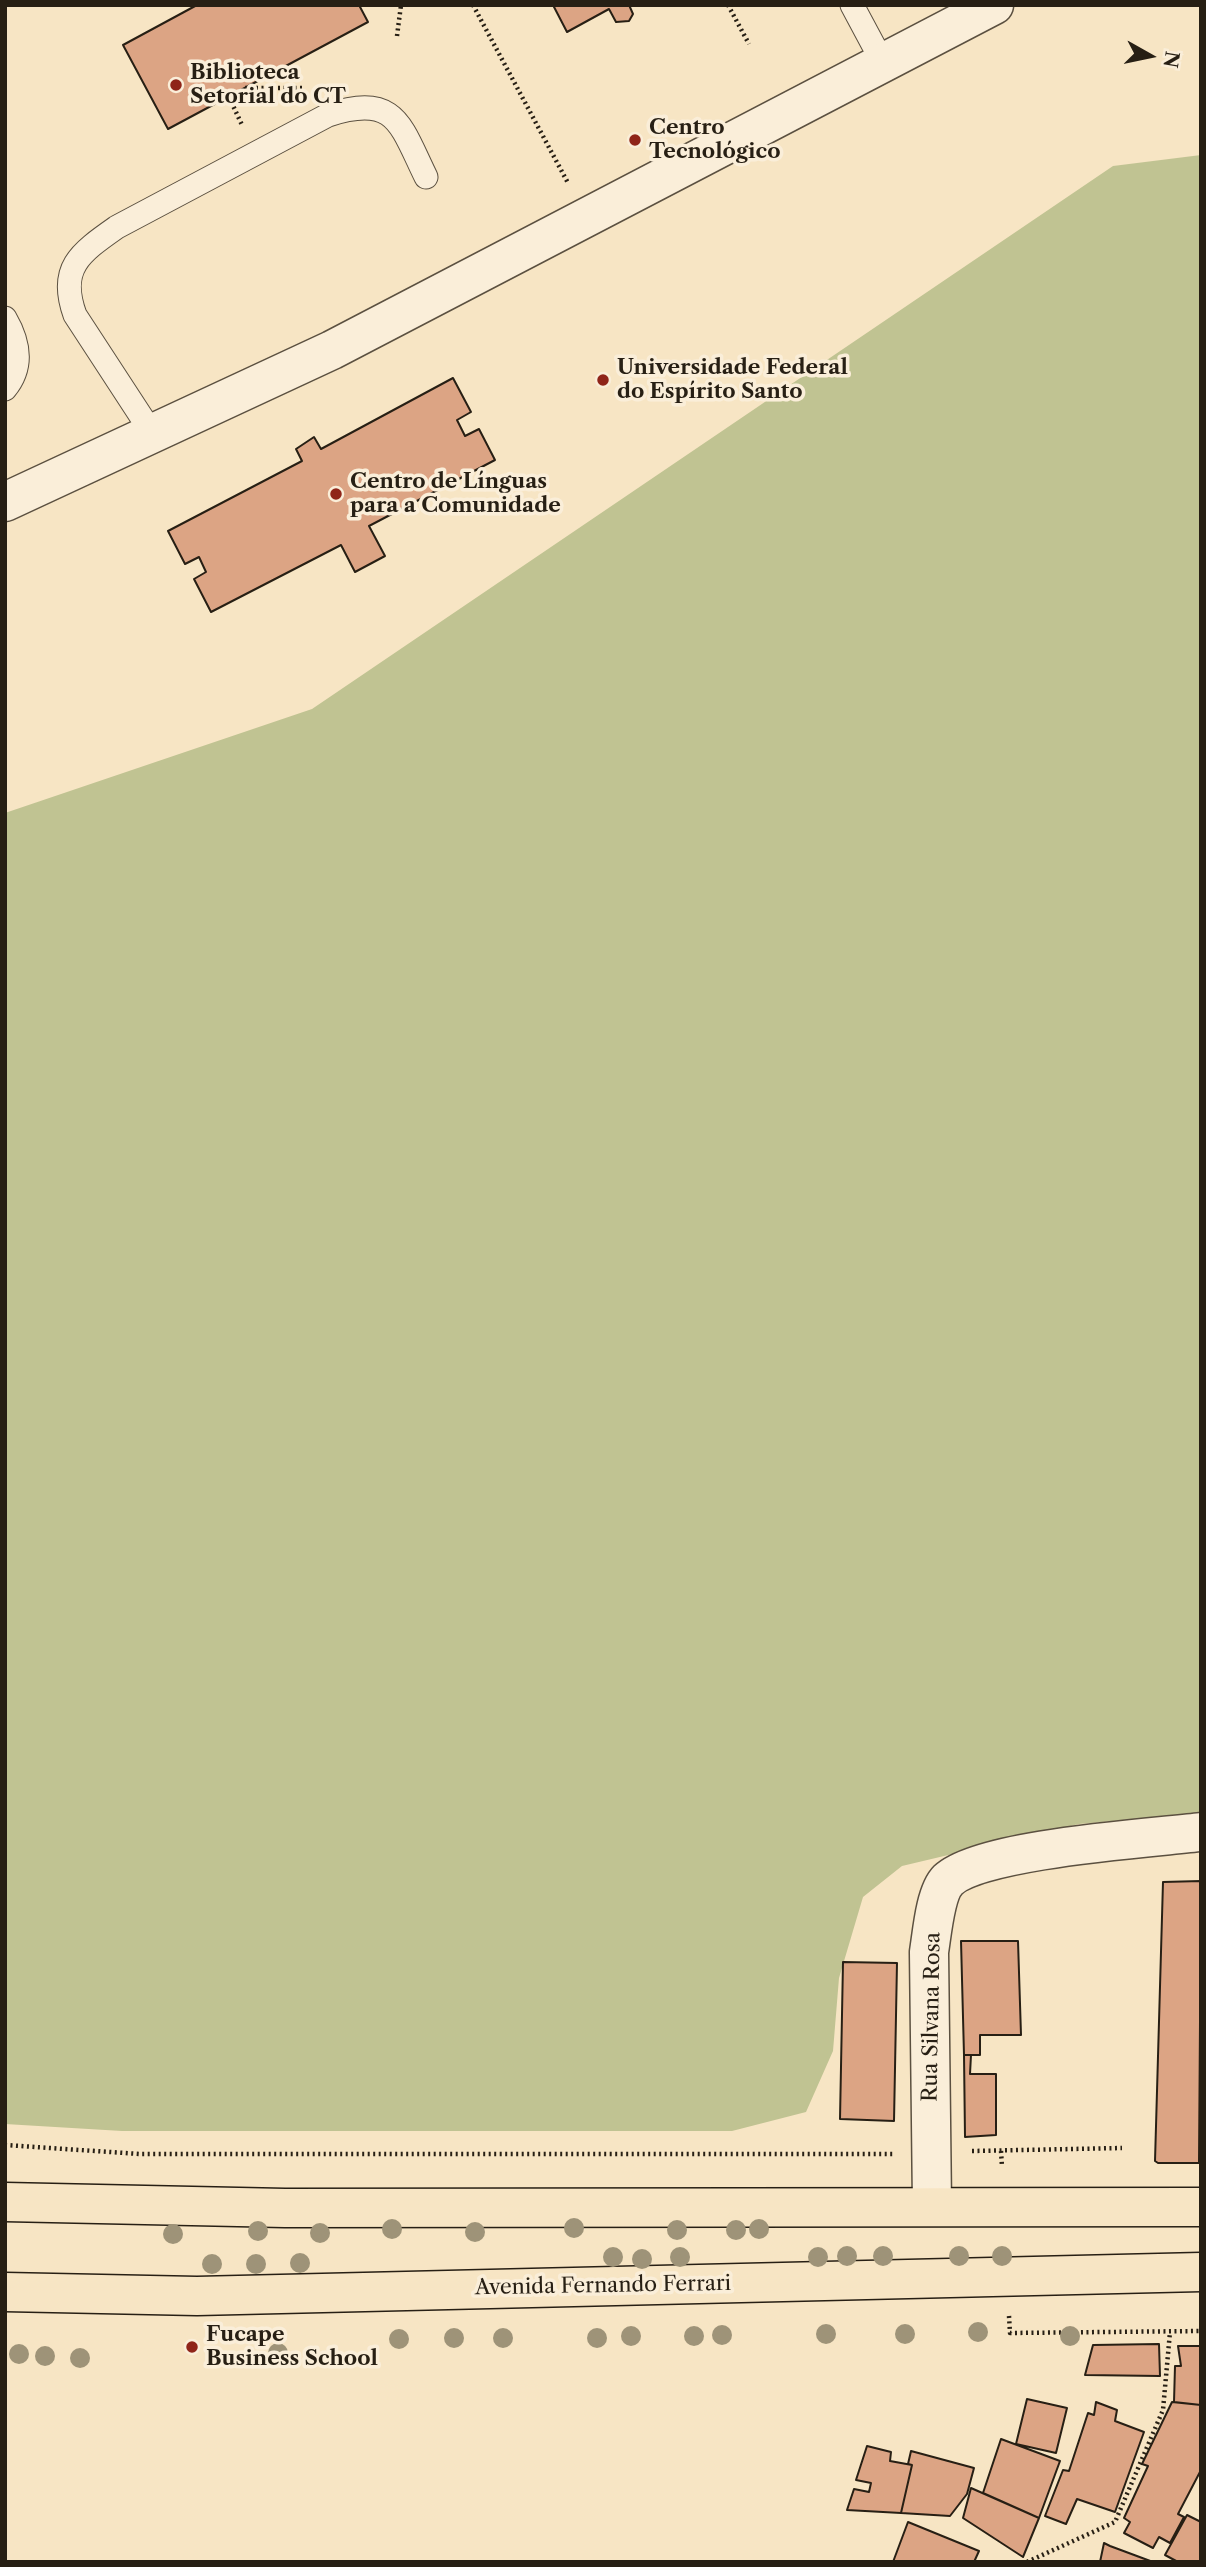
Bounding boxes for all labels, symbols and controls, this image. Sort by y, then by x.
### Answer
north arrow [1115,21,1185,91]
text: N [1159,49,1184,69]
place label: Biblioteca Setorial do CT [190,60,346,110]
marker: Biblioteca Setorial do CT [168,77,184,93]
place label: Centro Tecnológico [649,115,780,165]
marker: Centro Tecnológico [627,132,643,148]
place label: Universidade Federal do Espírito Santo [617,355,848,405]
marker: Universidade Federal do Espírito Santo [595,372,611,388]
place label: Centro de Línguas para a Comunidade [350,469,561,519]
marker: Centro de Línguas para a Comunidade [328,486,344,502]
street label: Rua Silvana Rosa [918,1932,946,2102]
street label: Avenida Fernando Ferrari [475,2271,731,2301]
place label: Fucape Business School [206,2322,378,2372]
marker: Fucape Business School [184,2339,200,2355]

